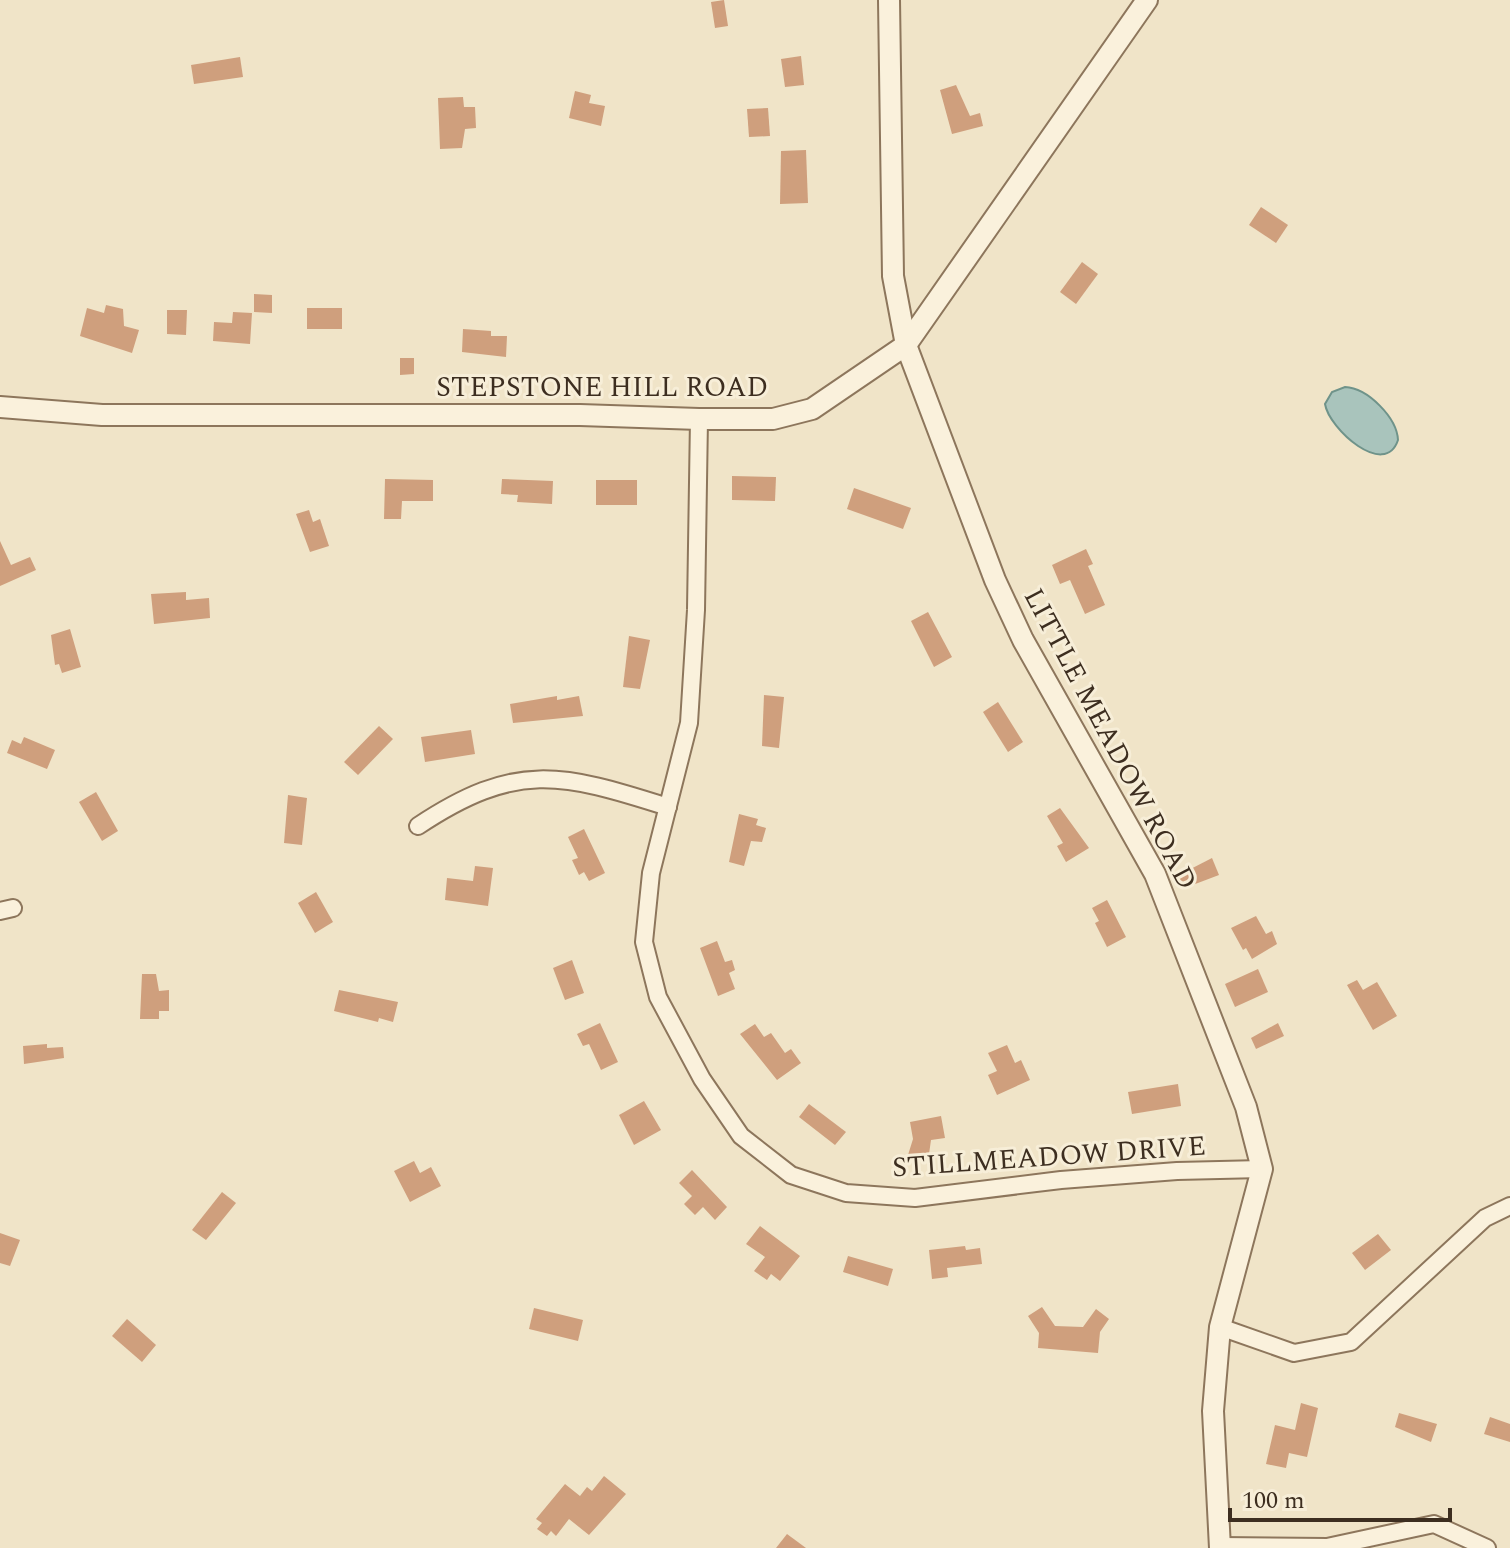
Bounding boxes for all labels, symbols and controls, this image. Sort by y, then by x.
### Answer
street label: STEPSTONE HILL ROAD [436,366,768,409]
street label: LITTLE MEADOW ROAD [1012,580,1208,898]
street label: STILLMEADOW DRIVE [891,1125,1207,1189]
scale bar [1230,1472,1450,1522]
text: 100 m [1242,1483,1305,1519]

